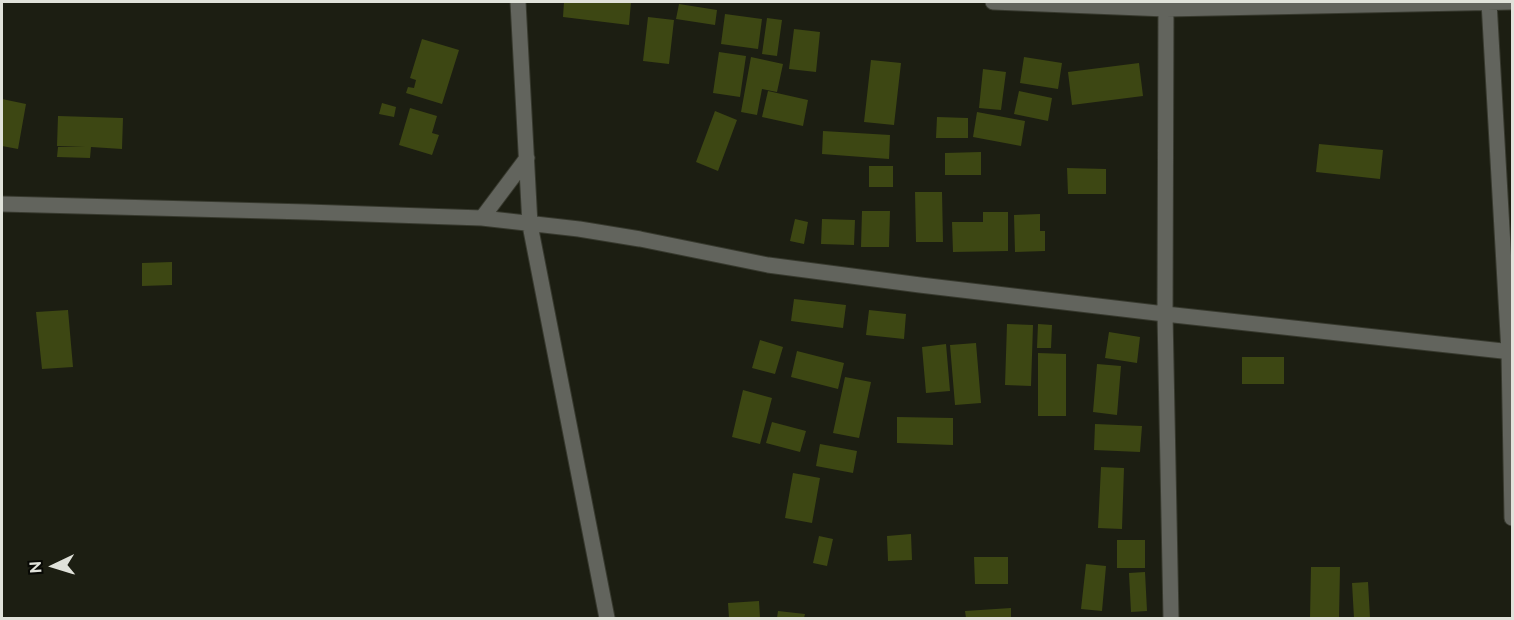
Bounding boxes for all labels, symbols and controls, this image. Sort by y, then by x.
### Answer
north arrow [24,536,84,596]
text: N [26,561,45,574]

